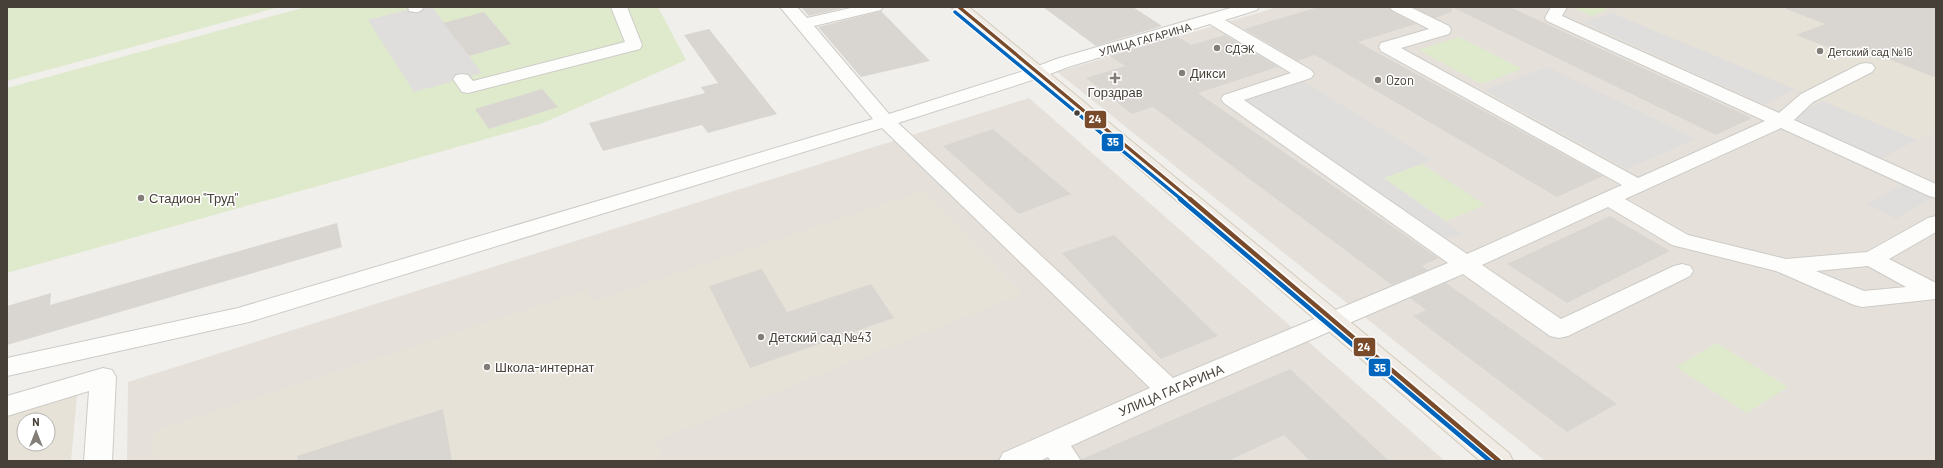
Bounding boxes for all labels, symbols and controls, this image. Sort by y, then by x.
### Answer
street label: УЛИЦА ГАГАРИНА [1098,19,1193,58]
place label: СДЭК [1225,42,1255,55]
marker: СДЭК [1212,43,1222,53]
place label: Детский сад №16 [1828,45,1913,58]
marker: Детский сад №16 [1815,46,1825,56]
place label: Дикси [1190,65,1226,81]
marker: Дикси [1177,68,1187,78]
place label: Ozon [1386,72,1414,88]
marker: Горздрав [1110,73,1120,83]
marker: Ozon [1373,75,1383,85]
place label: Горздрав [1087,84,1143,100]
unlabelled marker [1072,108,1082,118]
line badge: 24 [1084,110,1107,129]
text: 24 [1089,112,1102,125]
line badge: 35 [1101,133,1124,152]
text: 35 [1107,135,1119,148]
place label: Стадион "Труд" [149,190,239,206]
marker: Стадион "Труд" [136,193,146,203]
place label: Детский сад №43 [769,329,871,345]
marker: Детский сад №43 [756,332,766,342]
line badge: 24 [1353,337,1376,357]
text: 24 [1358,340,1371,353]
line badge: 35 [1368,358,1391,377]
place label: Школа-интернат [495,359,594,375]
street label: УЛИЦА ГАГАРИНА [1116,361,1226,419]
text: 35 [1374,361,1386,374]
marker: Школа-интернат [482,362,492,372]
north arrow [16,412,56,452]
text: N [32,415,40,428]

